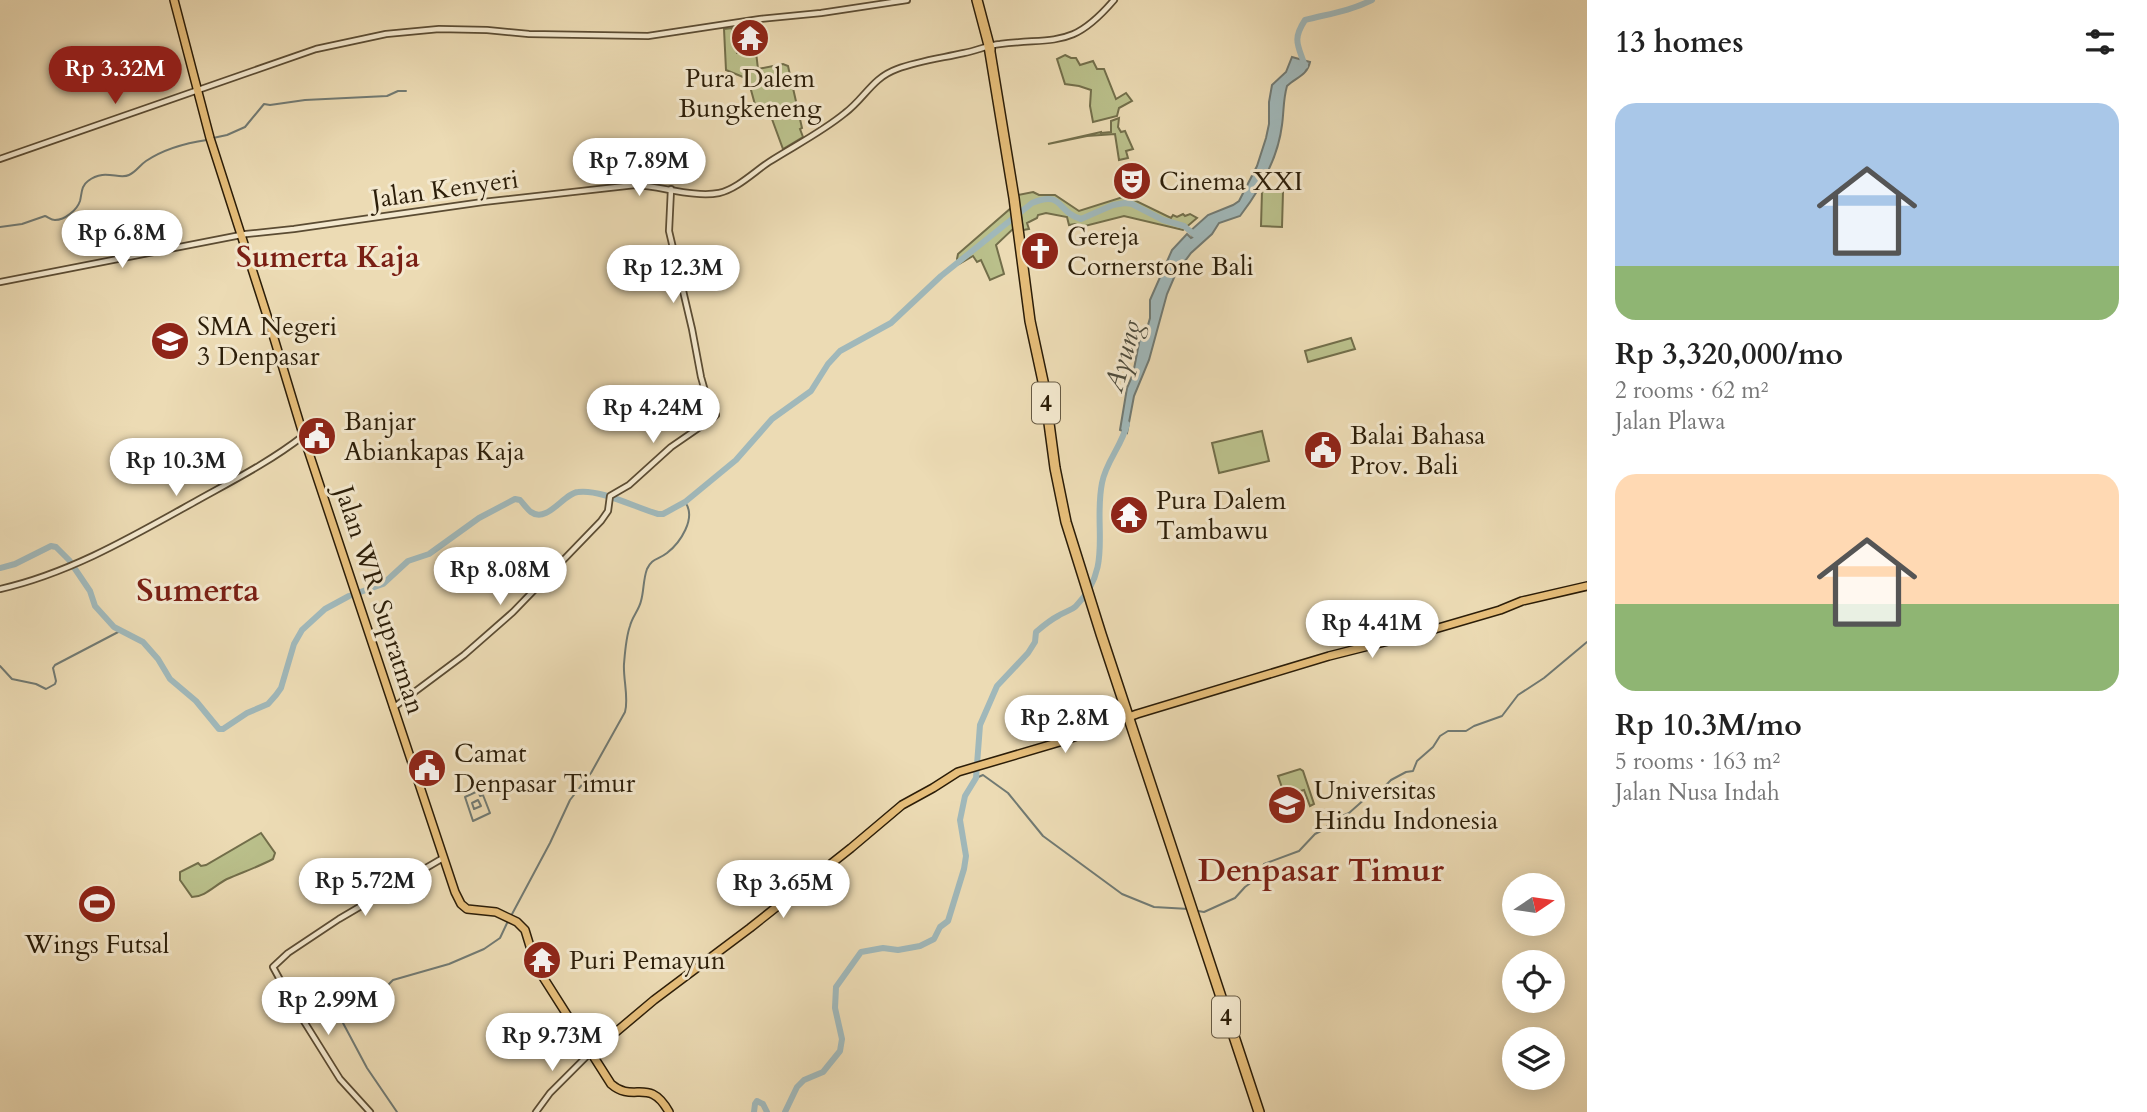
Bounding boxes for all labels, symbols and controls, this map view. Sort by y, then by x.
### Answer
temple icon: Pura Dalem Bungkeneng [729,17,771,59]
text: 13 homes [1615,22,1744,63]
icon: filters [2081,23,2119,61]
pin: Rp 3.32M [43,46,187,106]
text: Rp 3.32M [65,53,165,84]
place label: Pura Dalem Bungkeneng [679,61,822,126]
pin: Rp 7.89M [567,138,711,198]
text: Rp 7.89M [589,145,689,176]
icon: home [1804,148,1930,274]
theatre icon: Cinema XXI [1111,160,1153,202]
street label: Jalan Kenyeri [365,161,521,217]
place label: Cinema XXI [1159,164,1303,199]
pin: Rp 6.8M [57,210,187,270]
text: Rp 6.8M [78,217,166,248]
place label: Gereja Cornerstone Bali [1067,219,1254,284]
church icon: Gereja Cornerstone Bali [1019,230,1061,272]
district label: Sumerta Kaja [236,237,420,278]
pin: Rp 12.3M [601,246,745,305]
text: Rp 12.3M [623,252,723,283]
place label: SMA Negeri 3 Denpasar [197,309,337,374]
water label: Ayung [1094,315,1152,398]
school or university icon: SMA Negeri 3 Denpasar [149,320,191,362]
text: Rp 3,320,000/mo [1615,334,1843,375]
text: 2 rooms · 62 m² [1615,375,1768,406]
road number: 4 [1032,382,1060,424]
pin: Rp 4.24M [581,386,725,445]
text: Rp 4.24M [603,392,703,423]
place label: Banjar Abiankapas Kaja [344,404,525,469]
text: Jalan Plawa [1615,406,1726,437]
public building icon: Banjar Abiankapas Kaja [296,415,338,457]
place label: Balai Bahasa Prov. Bali [1350,418,1485,483]
public building icon: Balai Bahasa Prov. Bali [1302,429,1344,471]
pin: Rp 10.3M [104,438,248,498]
text: Rp 10.3M [126,445,226,476]
street label: Jalan WR. Supratman [325,478,433,719]
place label: Pura Dalem Tambawu [1156,483,1286,548]
temple icon: Pura Dalem Tambawu [1108,494,1150,536]
icon: home [1804,519,1930,645]
pin: Rp 8.08M [428,548,572,607]
text: Rp 8.08M [450,554,550,585]
district label: Sumerta [136,568,260,613]
pin: Rp 4.41M [1300,600,1444,660]
text: Rp 4.41M [1322,607,1422,638]
pin: Rp 2.8M [1000,696,1130,755]
text: Rp 2.8M [1021,702,1109,733]
text: Rp 10.3M/mo [1615,705,1802,746]
place label: Camat Denpasar Timur [454,736,636,801]
text: 5 rooms · 163 m² [1615,746,1780,777]
public building icon: Camat Denpasar Timur [406,747,448,789]
place label: Universitas Hindu Indonesia [1314,773,1498,838]
text: Jalan Nusa Indah [1615,777,1780,808]
school or university icon: Universitas Hindu Indonesia [1266,784,1308,826]
district label: Denpasar Timur [1198,848,1445,893]
pin: Rp 5.72M [293,858,437,918]
pin: Rp 3.65M [711,860,855,920]
text: Rp 5.72M [315,865,415,896]
text: Rp 3.65M [733,867,833,898]
north arrow [1502,873,1564,936]
map controls [1502,873,1565,1090]
sports icon: Wings Futsal [76,883,118,925]
place label: Wings Futsal [24,927,170,962]
temple icon: Puri Pemayun [521,939,563,981]
place label: Puri Pemayun [569,943,726,978]
button: locate [1502,950,1565,1013]
pin: Rp 2.99M [256,978,400,1037]
text: Rp 2.99M [278,984,378,1015]
road number: 4 [1212,996,1240,1037]
pin: Rp 9.73M [480,1014,624,1073]
text: Rp 9.73M [502,1020,602,1051]
button: layers [1502,1027,1565,1090]

